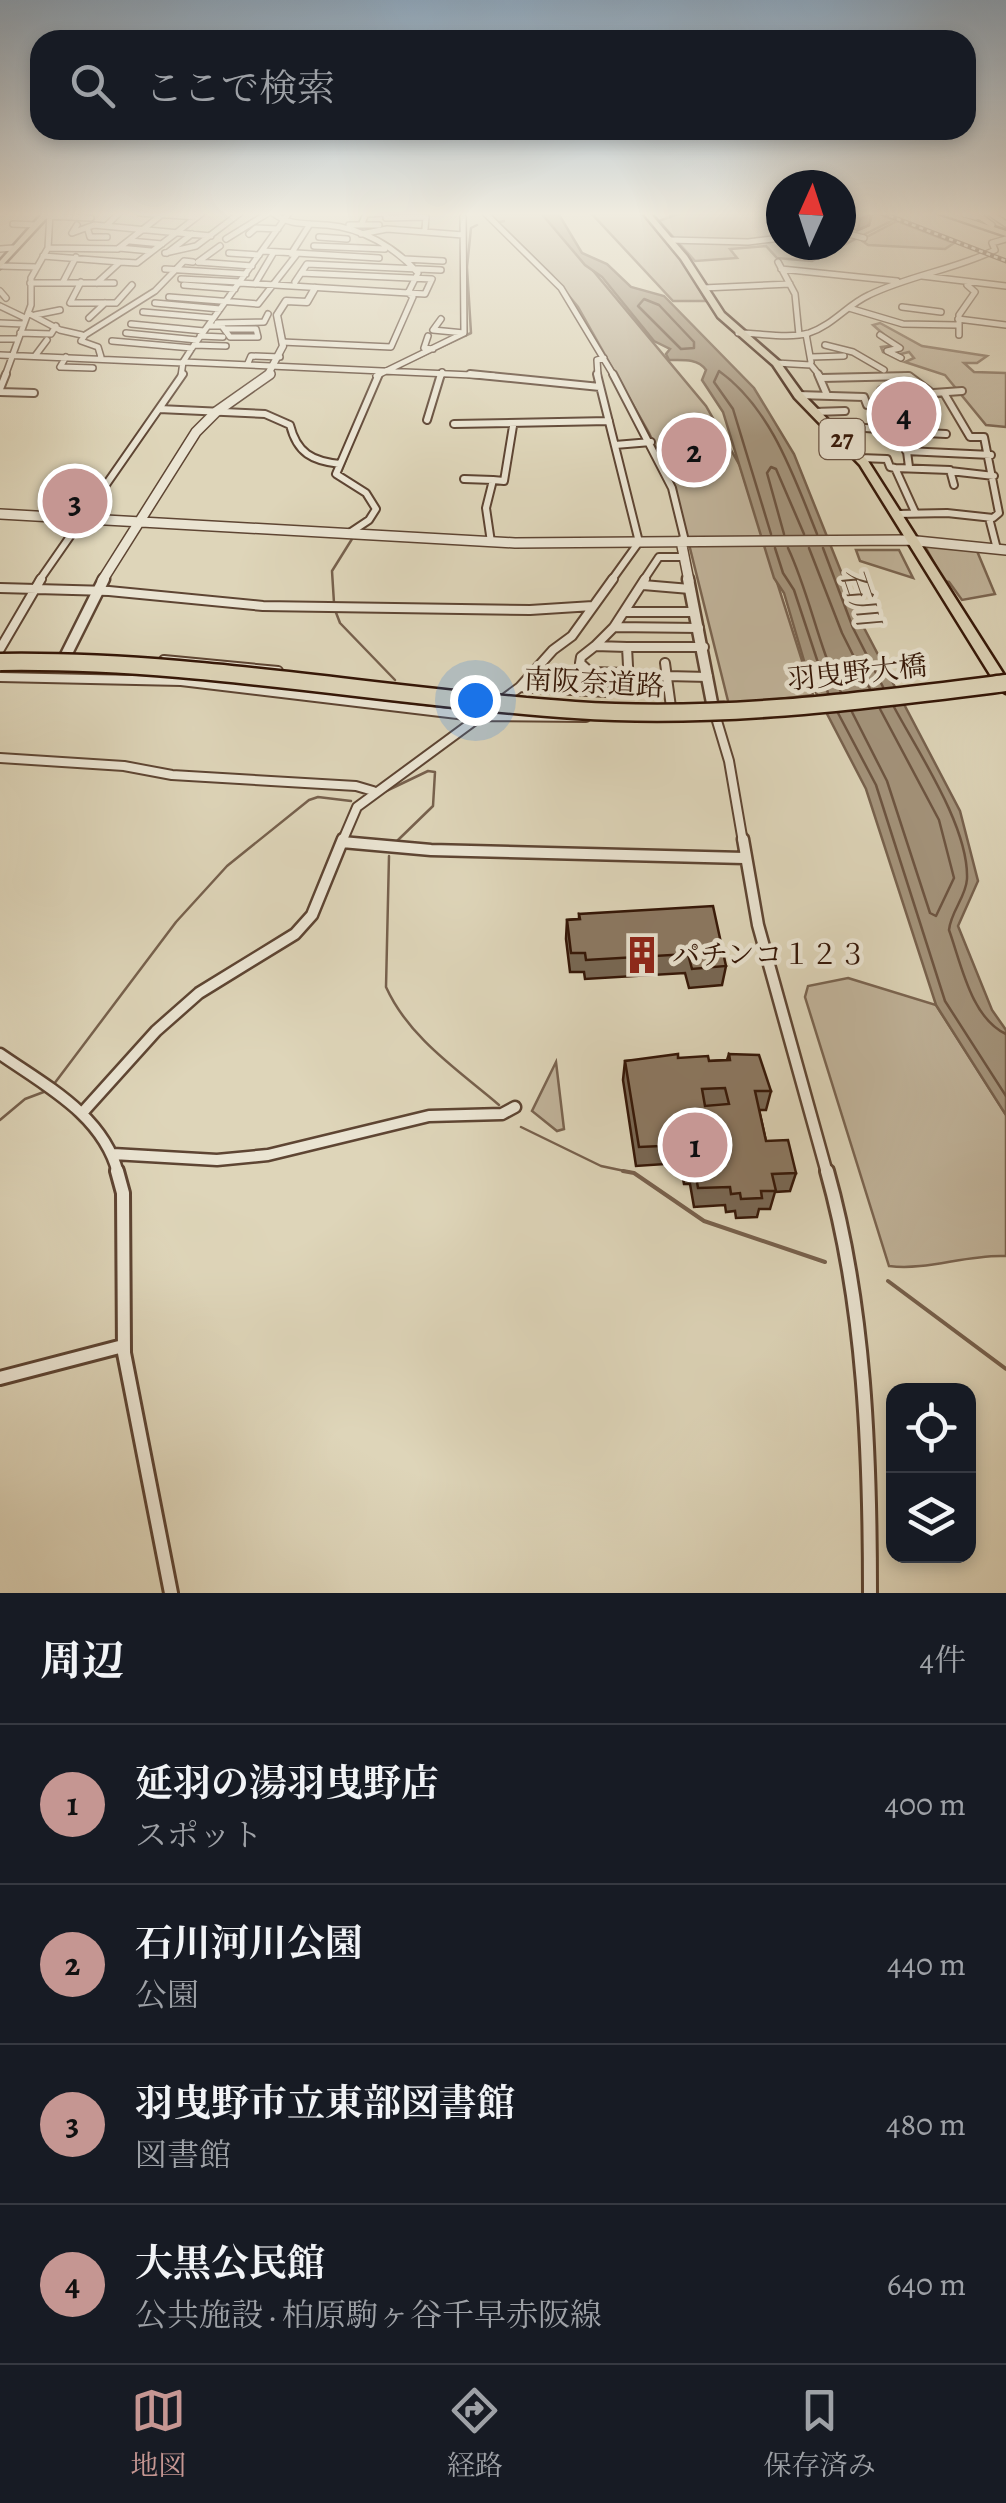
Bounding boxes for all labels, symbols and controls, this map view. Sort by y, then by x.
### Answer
search box [30,30,976,140]
icon: search [65,58,120,113]
text: ここで検索 [145,62,335,114]
north arrow [766,170,856,260]
pin: 4 [872,376,936,452]
pin: 2 [662,412,726,488]
road number: 27 [820,419,864,459]
pin: 3 [42,464,108,538]
water label: 石川 [831,562,890,635]
street label: 羽曳野大橋 [785,647,929,699]
street label: 南阪奈道路 [523,660,665,706]
your location [450,675,501,726]
building icon: パチンコ１２３ [621,934,663,976]
place label: パチンコ１２３ [672,936,867,974]
pin: 1 [662,1108,728,1182]
map controls [886,1383,976,1563]
button: locate [886,1383,976,1473]
button: layers [886,1473,976,1563]
text: 周辺 [40,1632,124,1689]
text: 4件 [920,1638,966,1682]
text: 延羽の湯羽曳野店 [135,1757,439,1809]
text: 1 [67,1782,78,1826]
text: 400 m [884,1782,966,1826]
text: スポット [135,1813,263,1857]
text: 石川河川公園 [135,1917,363,1969]
text: 2 [65,1942,80,1986]
text: 440 m [887,1942,966,1986]
text: 公園 [135,1973,199,2017]
text: 羽曳野市立東部図書館 [135,2077,515,2129]
text: 3 [66,2102,79,2146]
text: 480 m [886,2102,966,2146]
text: 図書館 [135,2133,231,2177]
text: 大黒公民館 [135,2237,325,2289]
text: 4 [65,2262,80,2306]
text: 640 m [887,2262,966,2306]
text: 公共施設 · 柏原駒ヶ谷千早赤阪線 [135,2293,602,2337]
tab: 地図 [130,2383,186,2485]
tab: 経路 [447,2383,503,2485]
tab: 保存済み [764,2383,876,2485]

